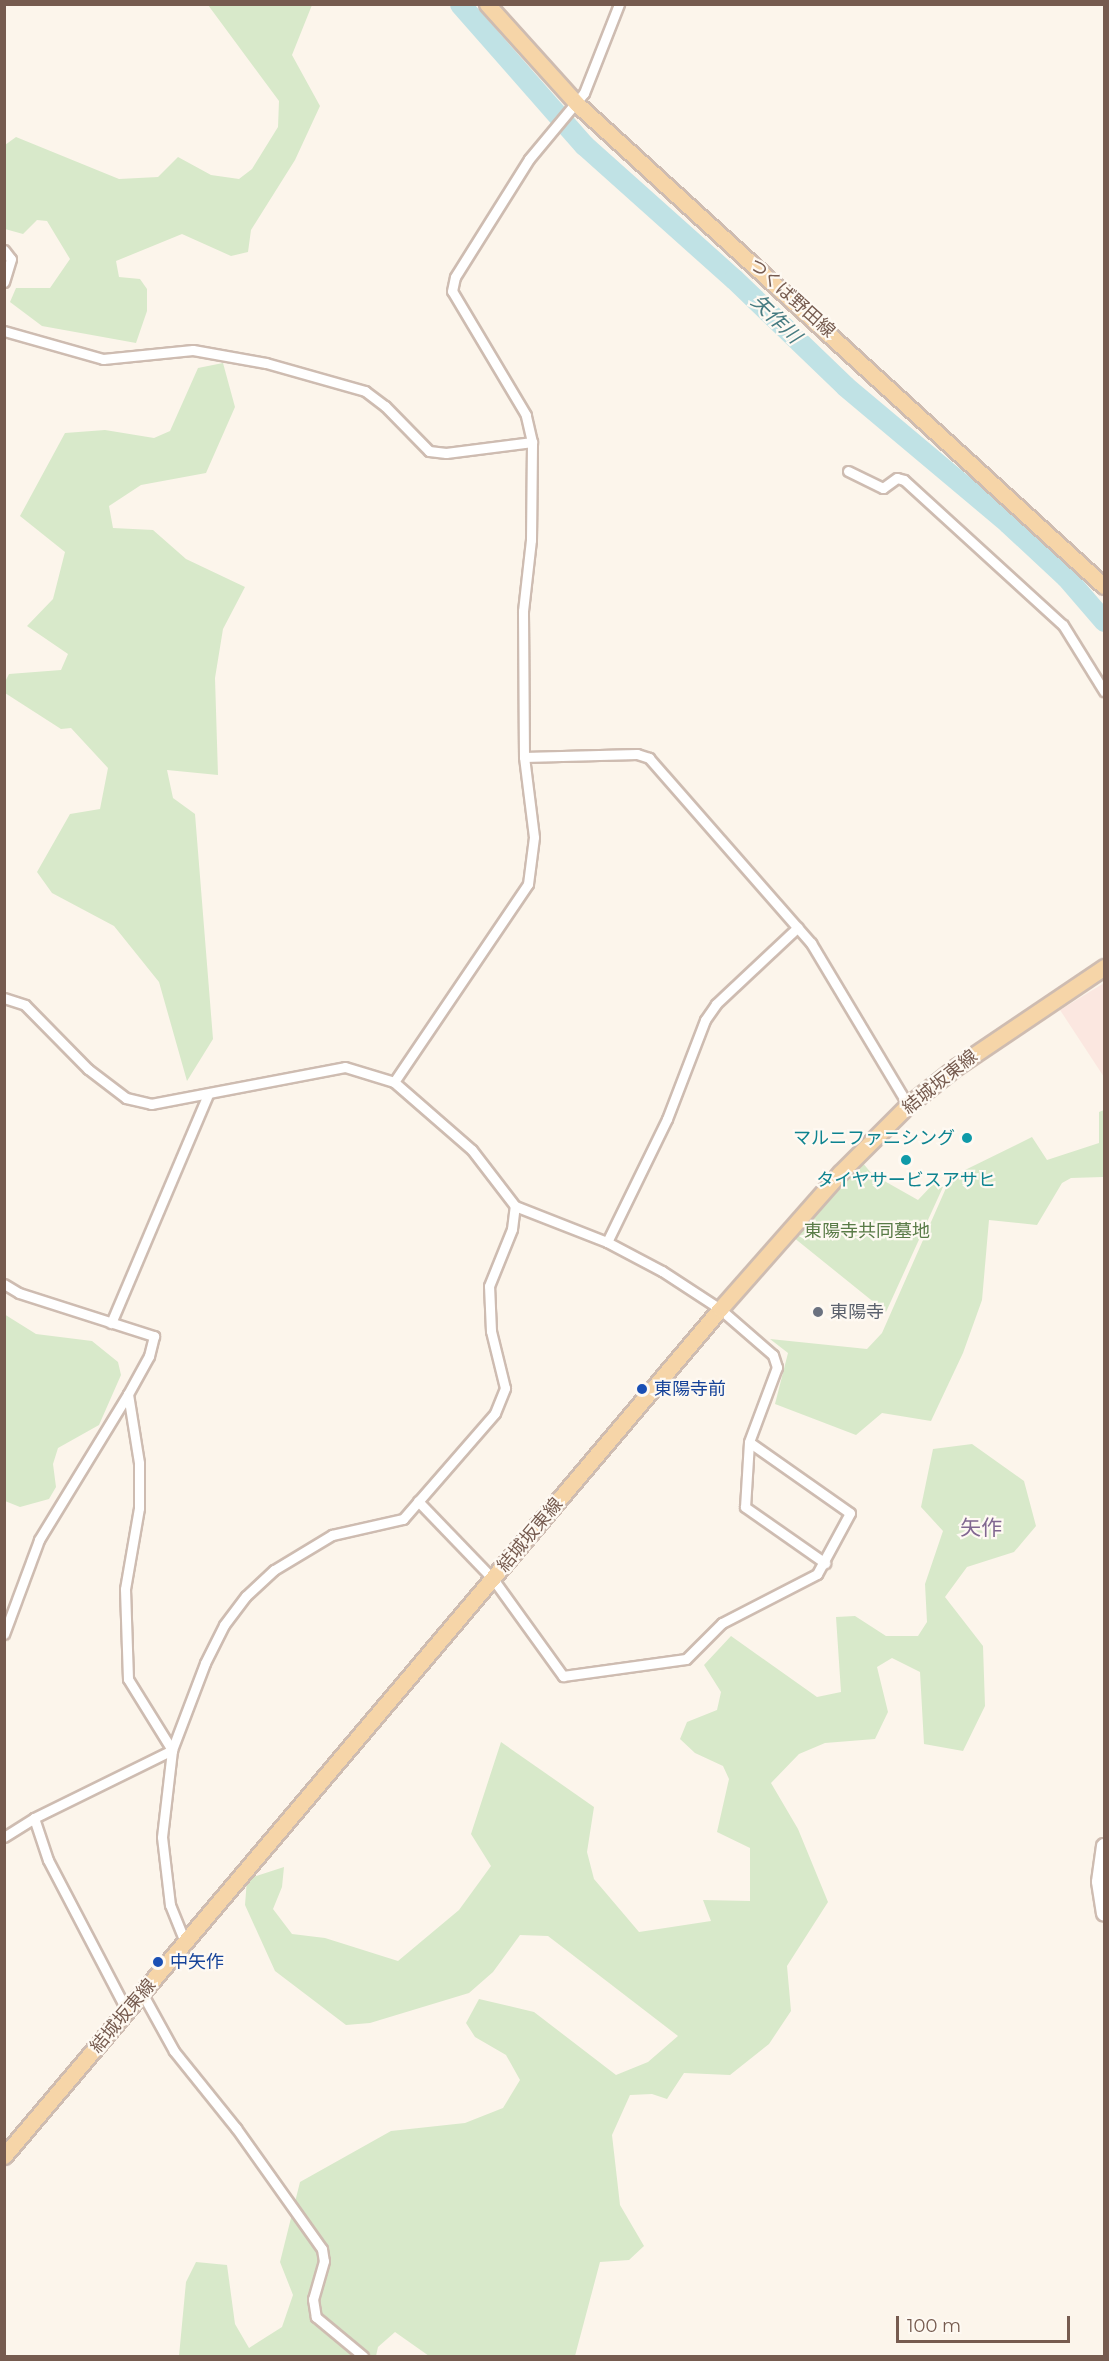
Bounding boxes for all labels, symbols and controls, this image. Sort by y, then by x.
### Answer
street label: つくば野田線 [745,254,839,342]
water label: 矢作川 [746,290,806,348]
street label: 結城坂東線 [898,1045,982,1119]
place label: マルニファニシング [793,1127,955,1149]
marker: マルニファニシング [960,1131,974,1145]
marker: タイヤサービスアサヒ [899,1153,913,1167]
place label: タイヤサービスアサヒ [816,1169,996,1191]
park label: 東陽寺共同墓地 [804,1220,930,1242]
place label: 東陽寺 [830,1301,884,1323]
marker: 東陽寺 [811,1305,825,1319]
place label: 東陽寺前 [654,1378,726,1400]
marker: 東陽寺前 [635,1382,649,1396]
street label: 結城坂東線 [493,1494,567,1576]
district label: 矢作 [960,1515,1002,1541]
place label: 中矢作 [170,1951,224,1973]
marker: 中矢作 [151,1955,165,1969]
street label: 結城坂東線 [86,1975,160,2057]
scale bar [899,2304,1073,2342]
text: 100 m [907,2315,961,2337]

